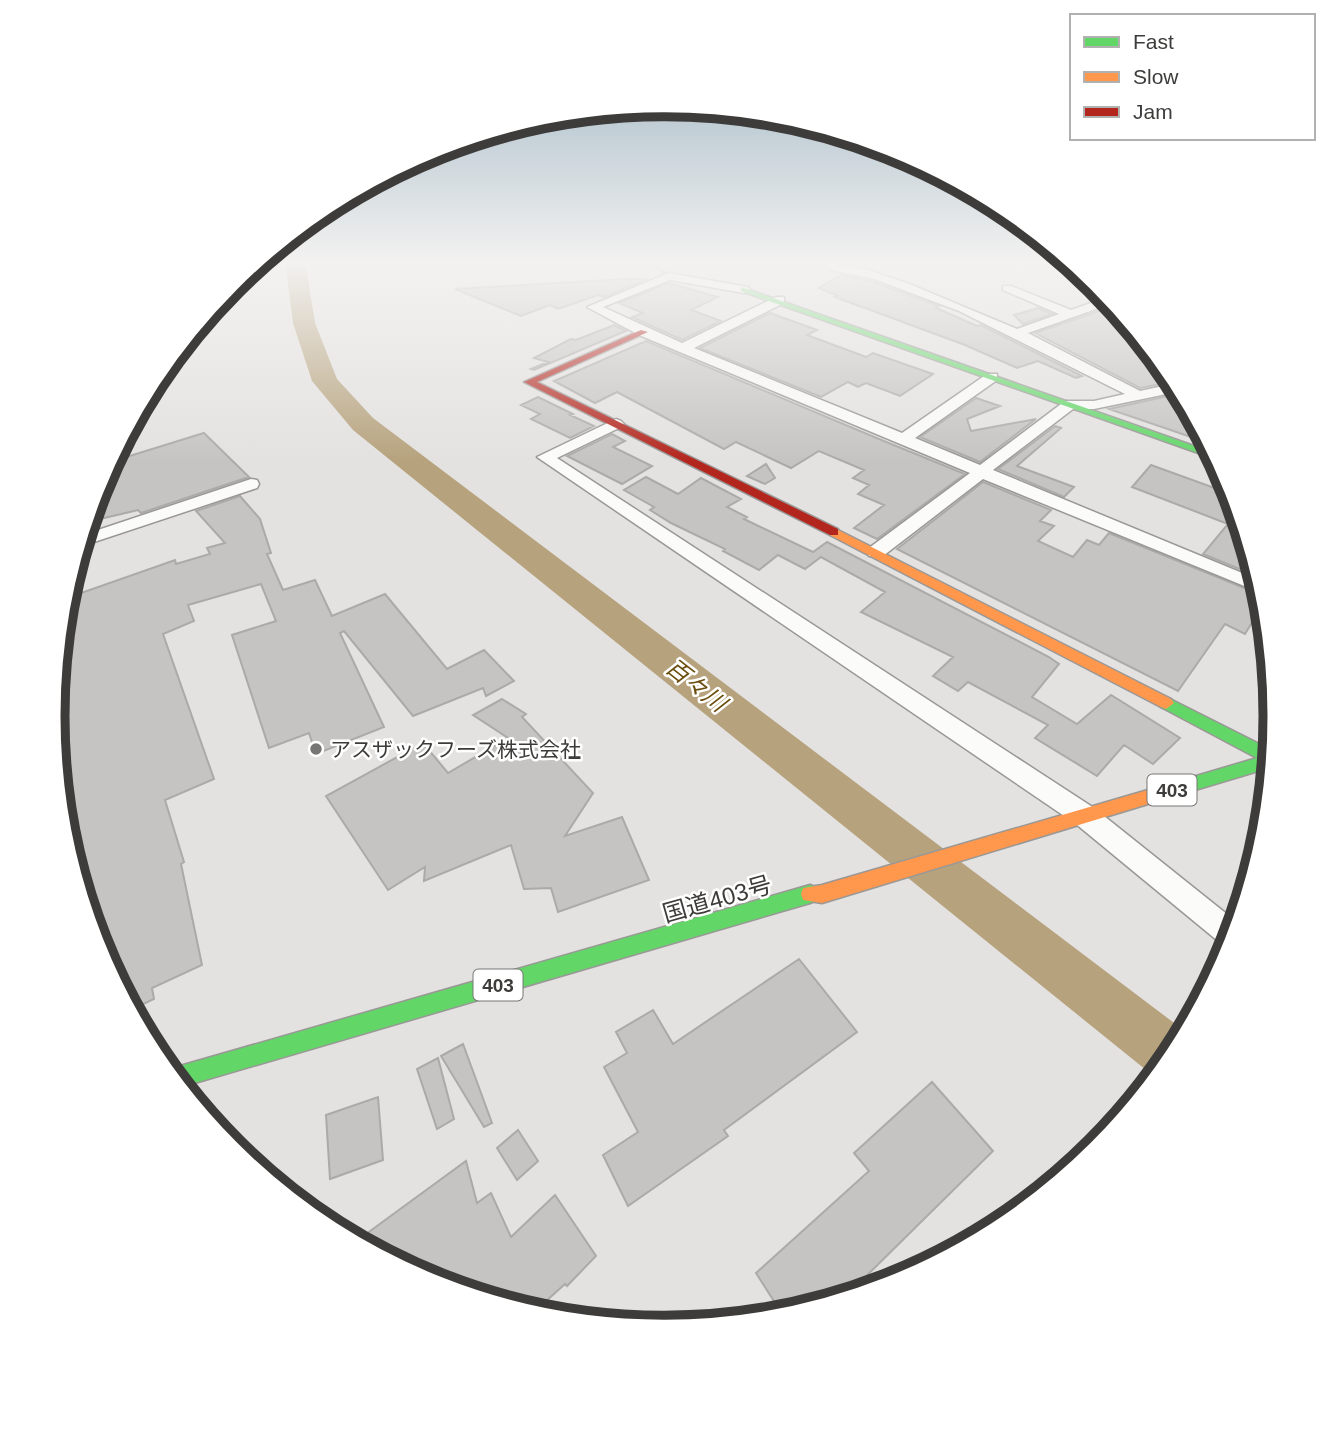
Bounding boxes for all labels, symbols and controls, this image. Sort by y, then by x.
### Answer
legend [1070,14,1315,140]
text: Fast [1133,30,1174,53]
text: Slow [1133,65,1179,88]
text: Jam [1133,100,1173,123]
water label: 百々川 [661,654,734,718]
place label: アスザックフーズ株式会社 [330,738,581,761]
marker: アスザックフーズ株式会社 [308,741,324,757]
road number: 403 [1148,775,1196,806]
street label: 国道403号 [659,871,775,927]
road number: 403 [474,970,522,1001]

